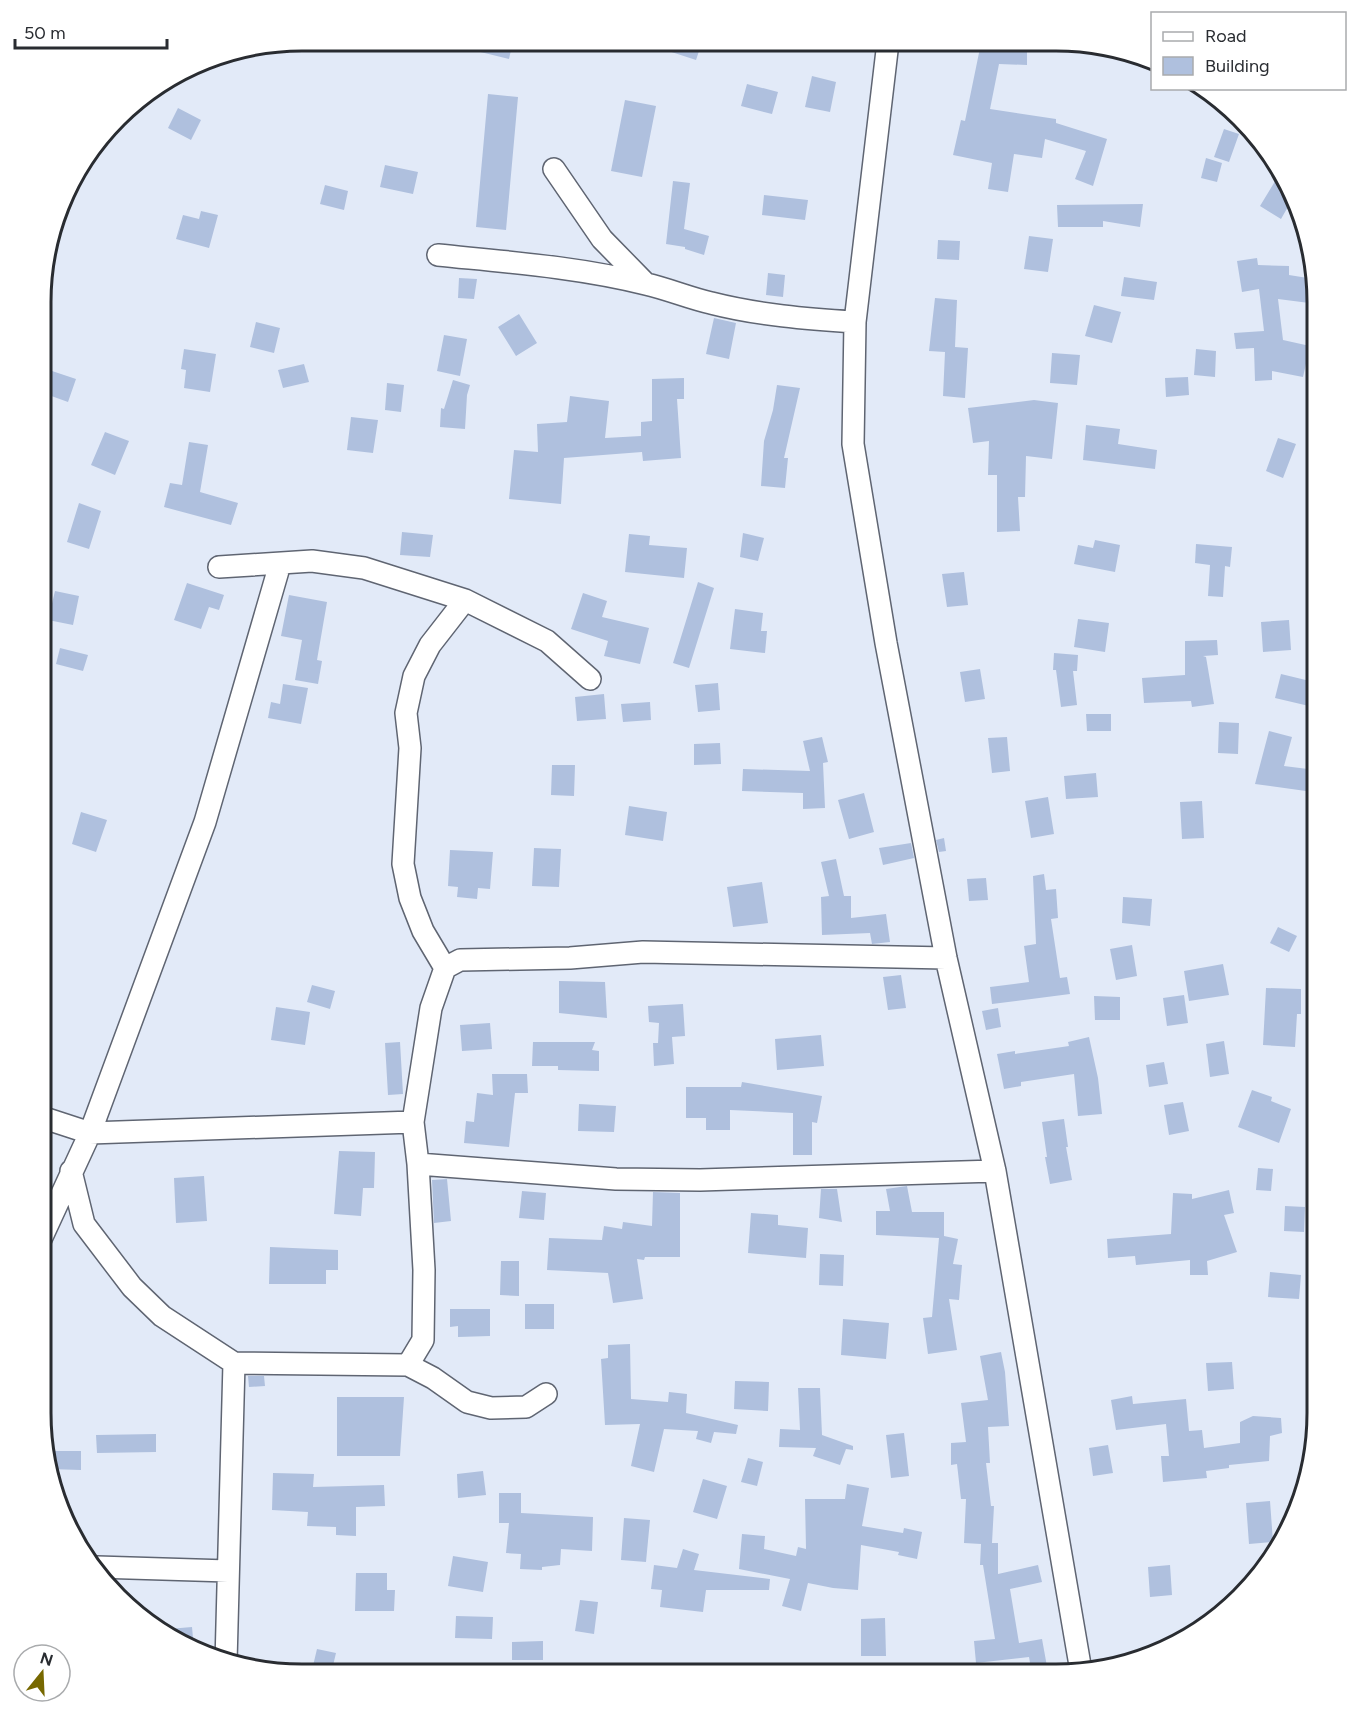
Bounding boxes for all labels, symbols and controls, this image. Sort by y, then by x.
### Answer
scale bar [15,12,166,50]
legend [1151,12,1346,90]
text: 50 m [24,22,66,44]
text: Road [1205,25,1246,47]
text: Building [1205,55,1270,77]
north arrow [12,1643,72,1703]
text: N [38,1648,55,1670]

